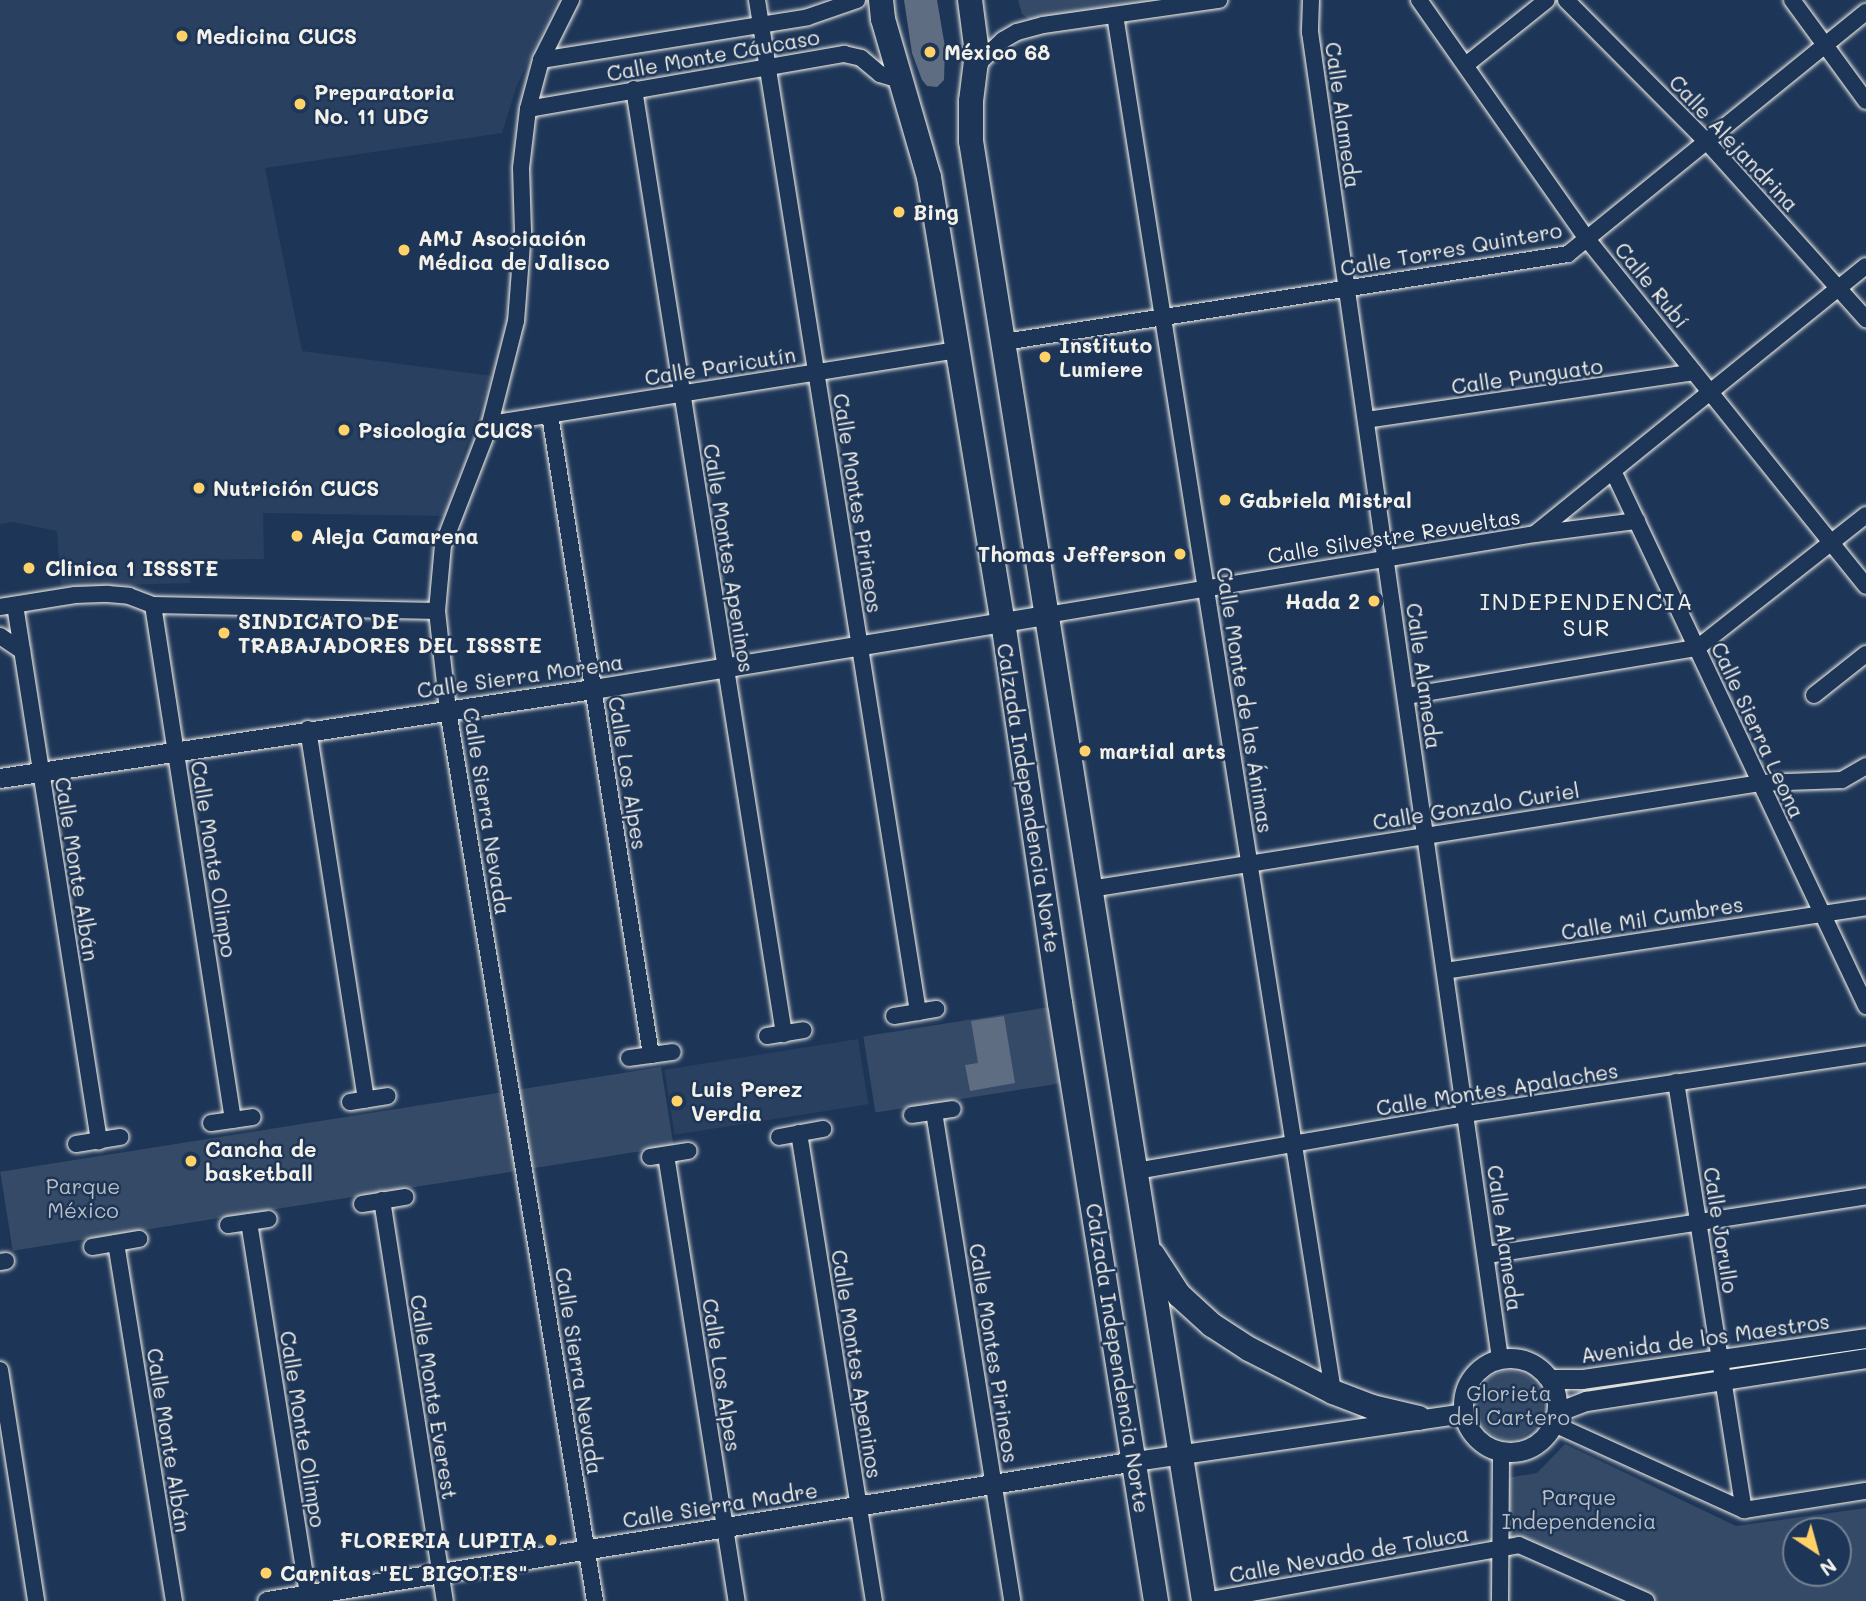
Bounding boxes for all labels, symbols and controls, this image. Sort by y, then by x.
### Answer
place label: Medicina CUCS [196,23,357,49]
street label: Calle Monte Cáucaso [605,24,821,86]
marker: Medicina CUCS [174,28,190,44]
place label: México 68 [944,39,1050,65]
street label: Calle Alameda [1320,40,1366,190]
marker: México 68 [922,44,938,60]
street label: Calle Alejandrina [1664,69,1804,217]
place label: Preparatoria No. 11 UDG [314,79,455,129]
marker: Preparatoria No. 11 UDG [292,96,308,112]
place label: Bing [913,199,959,225]
marker: Bing [891,204,907,220]
street label: Calle Torres Quintero [1338,217,1564,281]
place label: AMJ Asociación Médica de Jalisco [418,225,610,275]
street label: Calle Rubí [1610,237,1694,333]
marker: AMJ Asociación Médica de Jalisco [396,242,412,258]
place label: Instituto Lumiere [1059,332,1152,382]
street label: Calle Paricutín [643,342,797,390]
marker: Instituto Lumiere [1037,349,1053,365]
street label: Calle Punguato [1450,353,1604,399]
street label: Calle Montes Pirineos [828,391,888,615]
place label: Psicología CUCS [358,417,533,443]
marker: Psicología CUCS [336,422,352,438]
street label: Calle Montes Apeninos [698,442,760,674]
place label: Nutrición CUCS [213,475,379,501]
marker: Nutrición CUCS [191,480,207,496]
place label: Gabriela Mistral [1239,487,1412,513]
marker: Gabriela Mistral [1217,492,1233,508]
street label: Calle Silvestre Revueltas [1266,504,1522,568]
place label: Aleja Camarena [311,523,479,549]
marker: Aleja Camarena [289,528,305,544]
place label: Thomas Jefferson [978,541,1166,567]
marker: Thomas Jefferson [1172,546,1188,562]
place label: Clinica 1 ISSSTE [45,555,218,581]
marker: Clinica 1 ISSSTE [19,558,39,578]
street label: Calle Monte de las Ánimas [1212,565,1278,835]
district label: INDEPENDENCIA SUR [1481,587,1693,641]
place label: Hada 2 [1285,588,1360,614]
marker: Hada 2 [1366,593,1382,609]
street label: Calle Alameda [1401,601,1447,751]
place label: SINDICATO DE TRABAJADORES DEL ISSSTE [238,608,542,658]
marker: SINDICATO DE TRABAJADORES DEL ISSSTE [216,625,232,641]
street label: Calle Sierra Leona [1706,638,1810,822]
street label: Calzada Independencia Norte [992,641,1066,955]
street label: Calle Sierra Morena [415,649,625,703]
street label: Calle Los Alpes [603,695,653,851]
street label: Calle Sierra Nevada [458,706,516,916]
place label: martial arts [1099,738,1226,764]
marker: martial arts [1077,743,1093,759]
street label: Calle Monte Olimpo [186,759,242,959]
street label: Calle Monte Albán [50,775,104,963]
street label: Calle Gonzalo Curiel [1371,777,1581,835]
street label: Calle Mil Cumbres [1559,891,1745,945]
street label: Calle Montes Apalaches [1374,1057,1620,1121]
place label: Luis Perez Verdia [691,1076,803,1126]
marker: Luis Perez Verdia [669,1093,685,1109]
place label: Cancha de basketball [205,1136,317,1186]
marker: Cancha de basketball [183,1153,199,1169]
street label: Calle Alameda [1482,1163,1528,1313]
street label: Calle Jorullo [1699,1165,1743,1295]
park label: Parque México [46,1173,120,1223]
street label: Calzada Independencia Norte [1081,1201,1155,1515]
street label: Calle Montes Pirineos [964,1241,1024,1465]
street label: Calle Montes Apeninos [826,1248,888,1480]
street label: Calle Sierra Nevada [550,1266,608,1476]
street label: Calle Monte Everest [405,1293,463,1501]
street label: Calle Los Alpes [697,1297,747,1453]
street label: Avenida de los Maestros [1579,1308,1831,1368]
street label: Calle Monte Olimpo [275,1329,331,1529]
street label: Calle Monte Albán [142,1346,196,1534]
park label: Glorieta del Cartero [1448,1380,1570,1430]
street label: Calle Sierra Madre [621,1477,819,1533]
park label: Parque Independencia [1502,1484,1656,1534]
north arrow [1782,1517,1852,1587]
street label: Calle Nevado de Toluca [1227,1521,1471,1587]
place label: FLORERIA LUPITA [340,1527,537,1553]
marker: FLORERIA LUPITA [543,1532,559,1548]
text: N [1815,1553,1842,1582]
place label: Carnitas "EL BIGOTES" [280,1560,528,1586]
marker: Carnitas "EL BIGOTES" [258,1565,274,1581]

